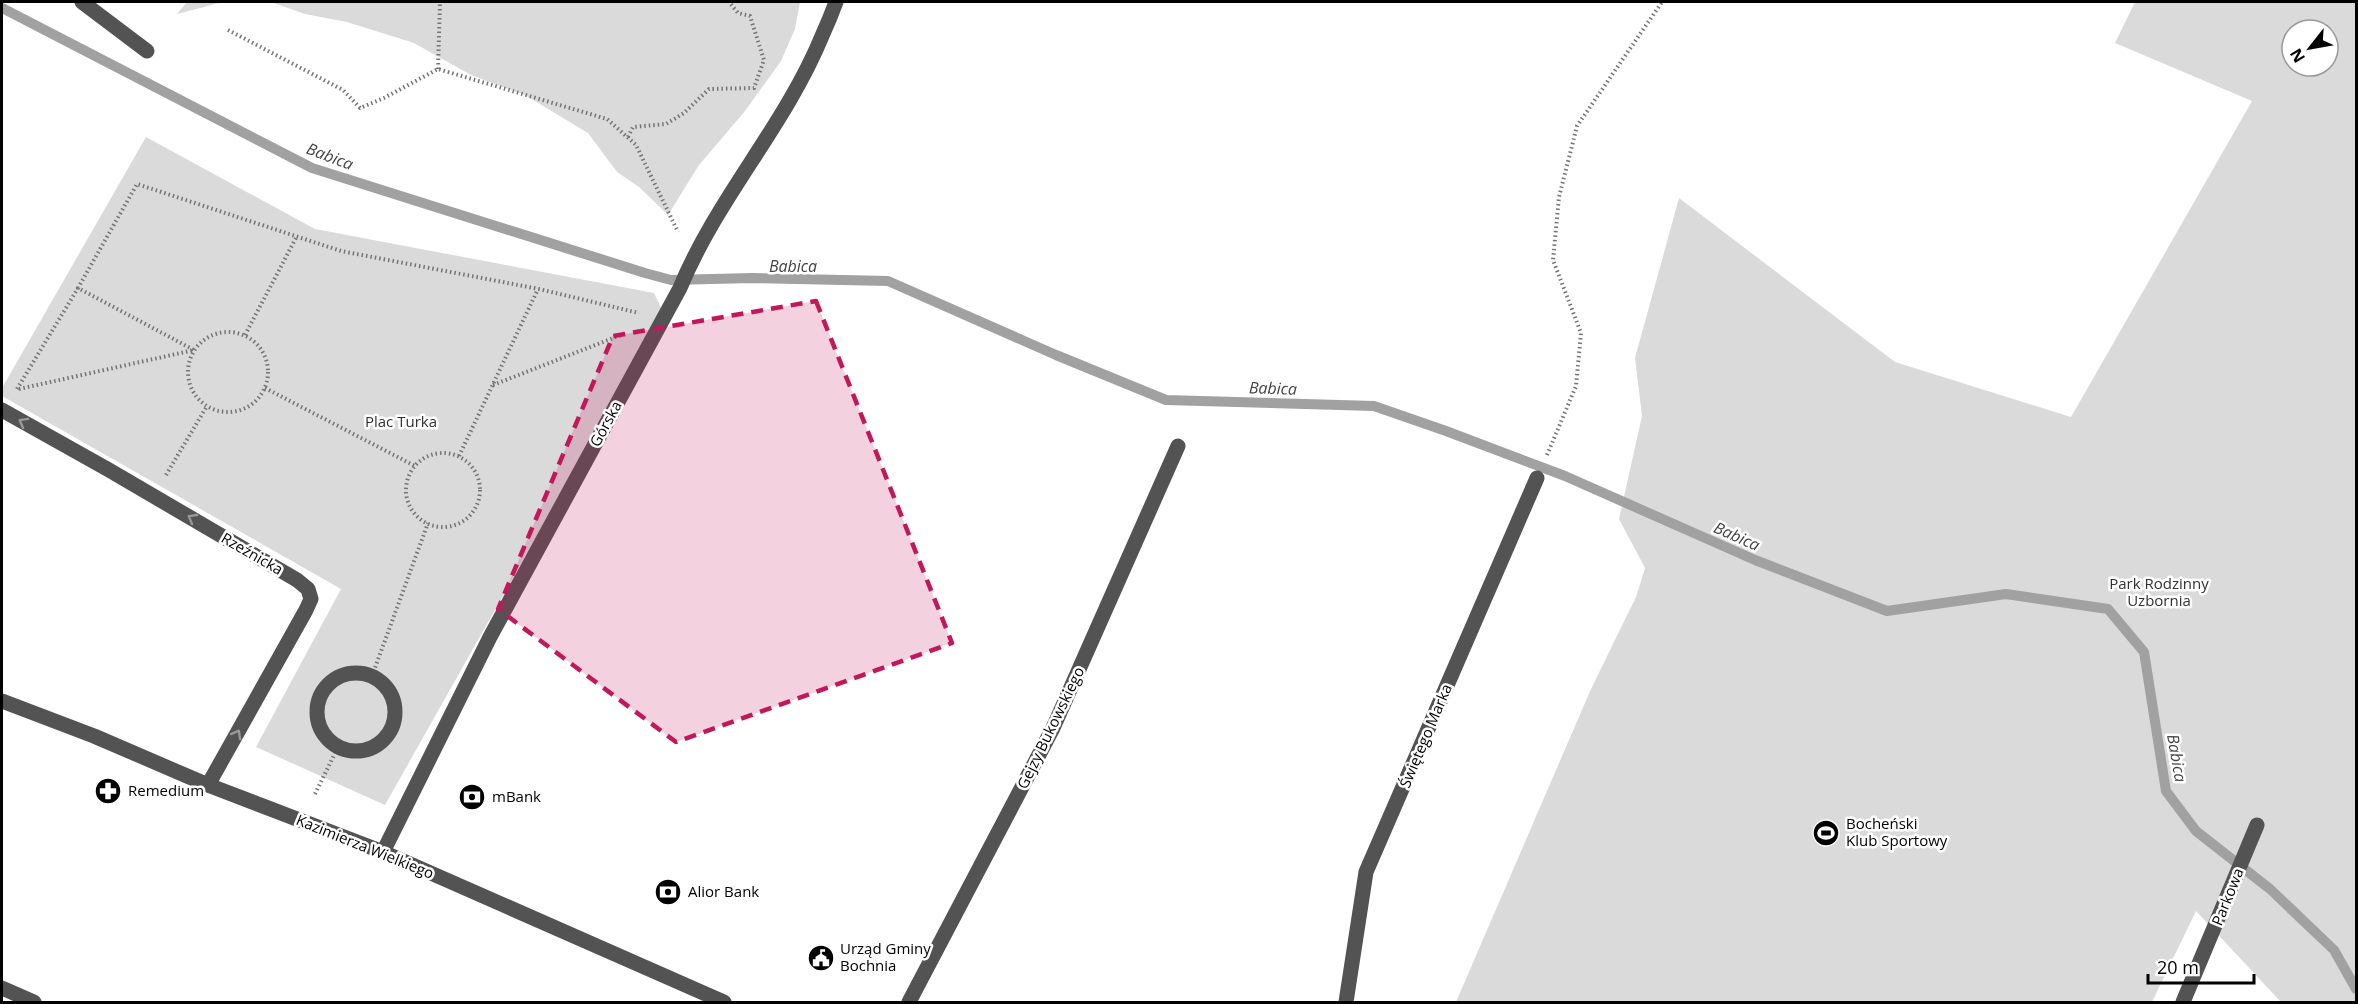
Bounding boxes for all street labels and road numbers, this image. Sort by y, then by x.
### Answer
street label: Górska [584,397,626,450]
street label: Rzeźnicka [218,527,287,579]
street label: Gejzy Bukowskiego [1012,663,1088,792]
street label: Świętego Marka [1394,681,1456,791]
street label: Kazimierza Wielkiego [294,809,437,883]
street label: Parkowa [2206,865,2248,928]

